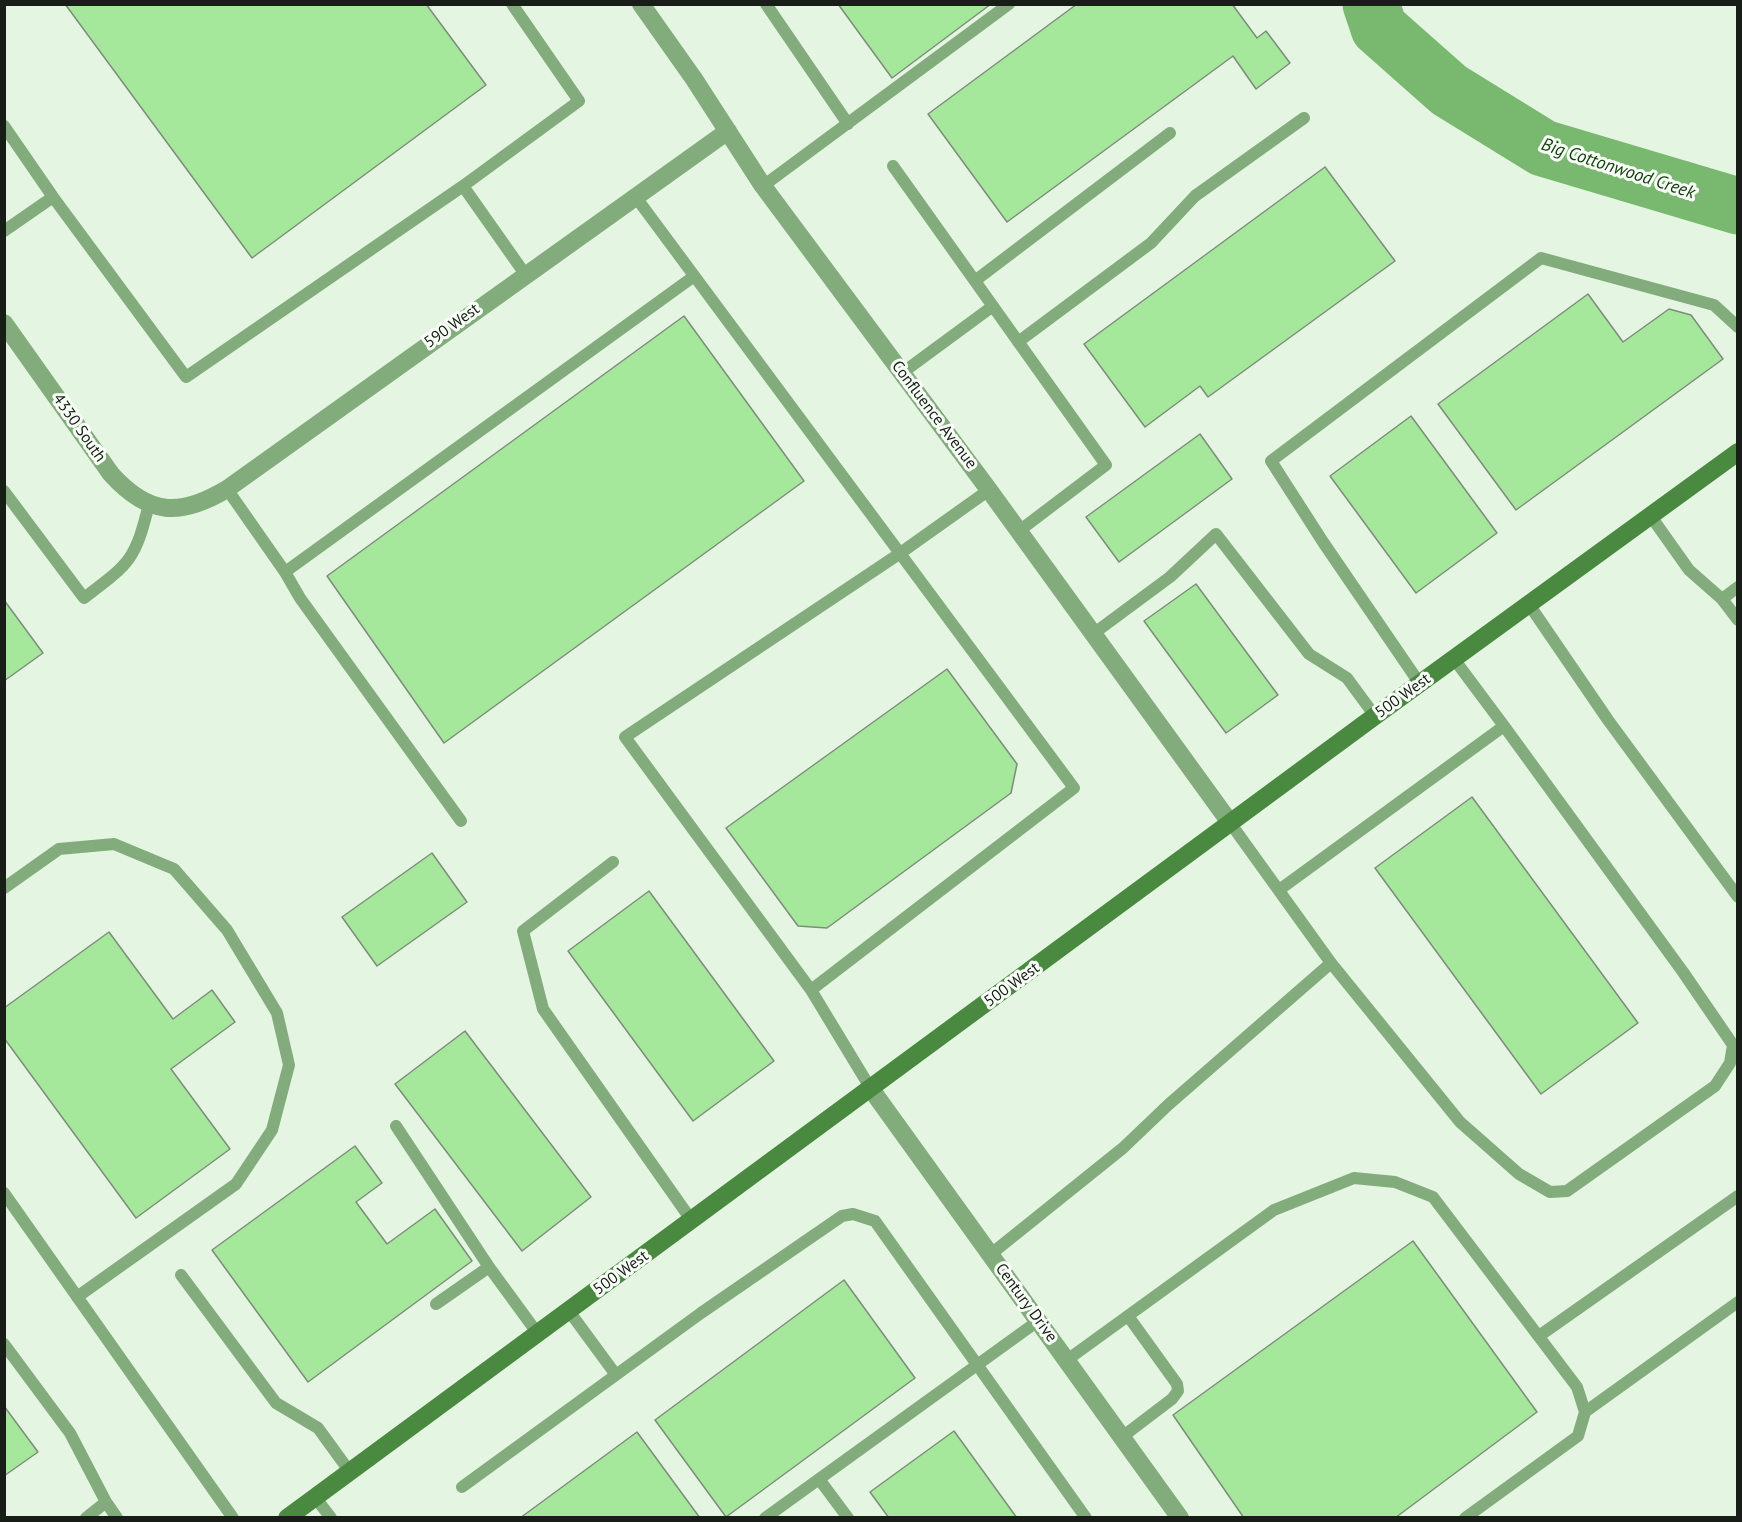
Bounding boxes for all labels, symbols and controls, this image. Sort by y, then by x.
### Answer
water label: Big Cottonwood Creek [1538,134,1698,204]
street label: 590 West [421,300,483,352]
street label: Confluence Avenue [887,357,981,473]
street label: 4330 South [48,390,110,466]
street label: 500 West [1372,670,1434,722]
street label: 500 West [981,959,1043,1011]
street label: 500 West [590,1247,652,1299]
street label: Century Drive [991,1260,1061,1346]

